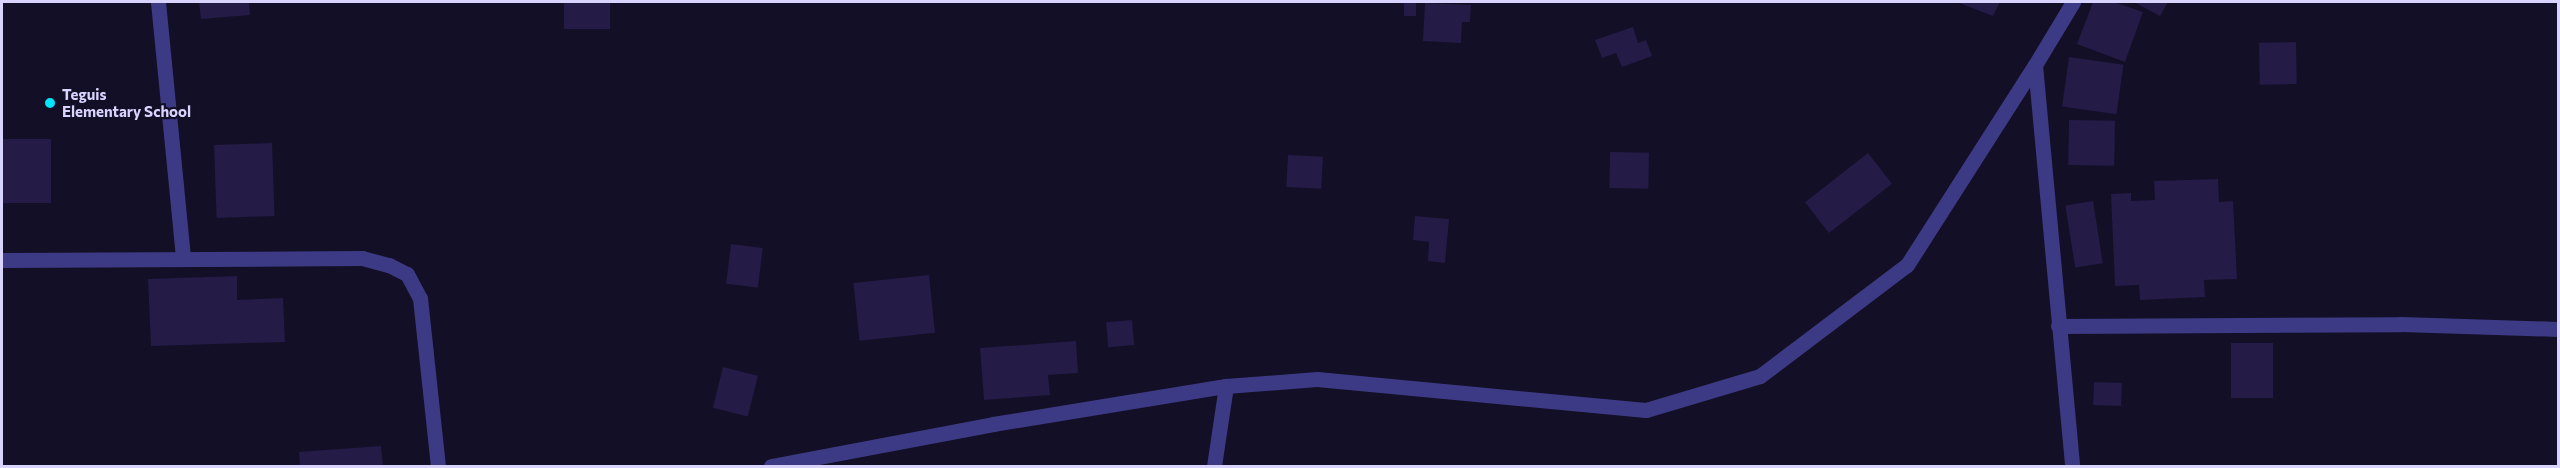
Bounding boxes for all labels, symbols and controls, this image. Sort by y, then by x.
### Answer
place label: Teguis Elementary School [62,85,191,120]
marker: Teguis Elementary School [43,96,57,110]

